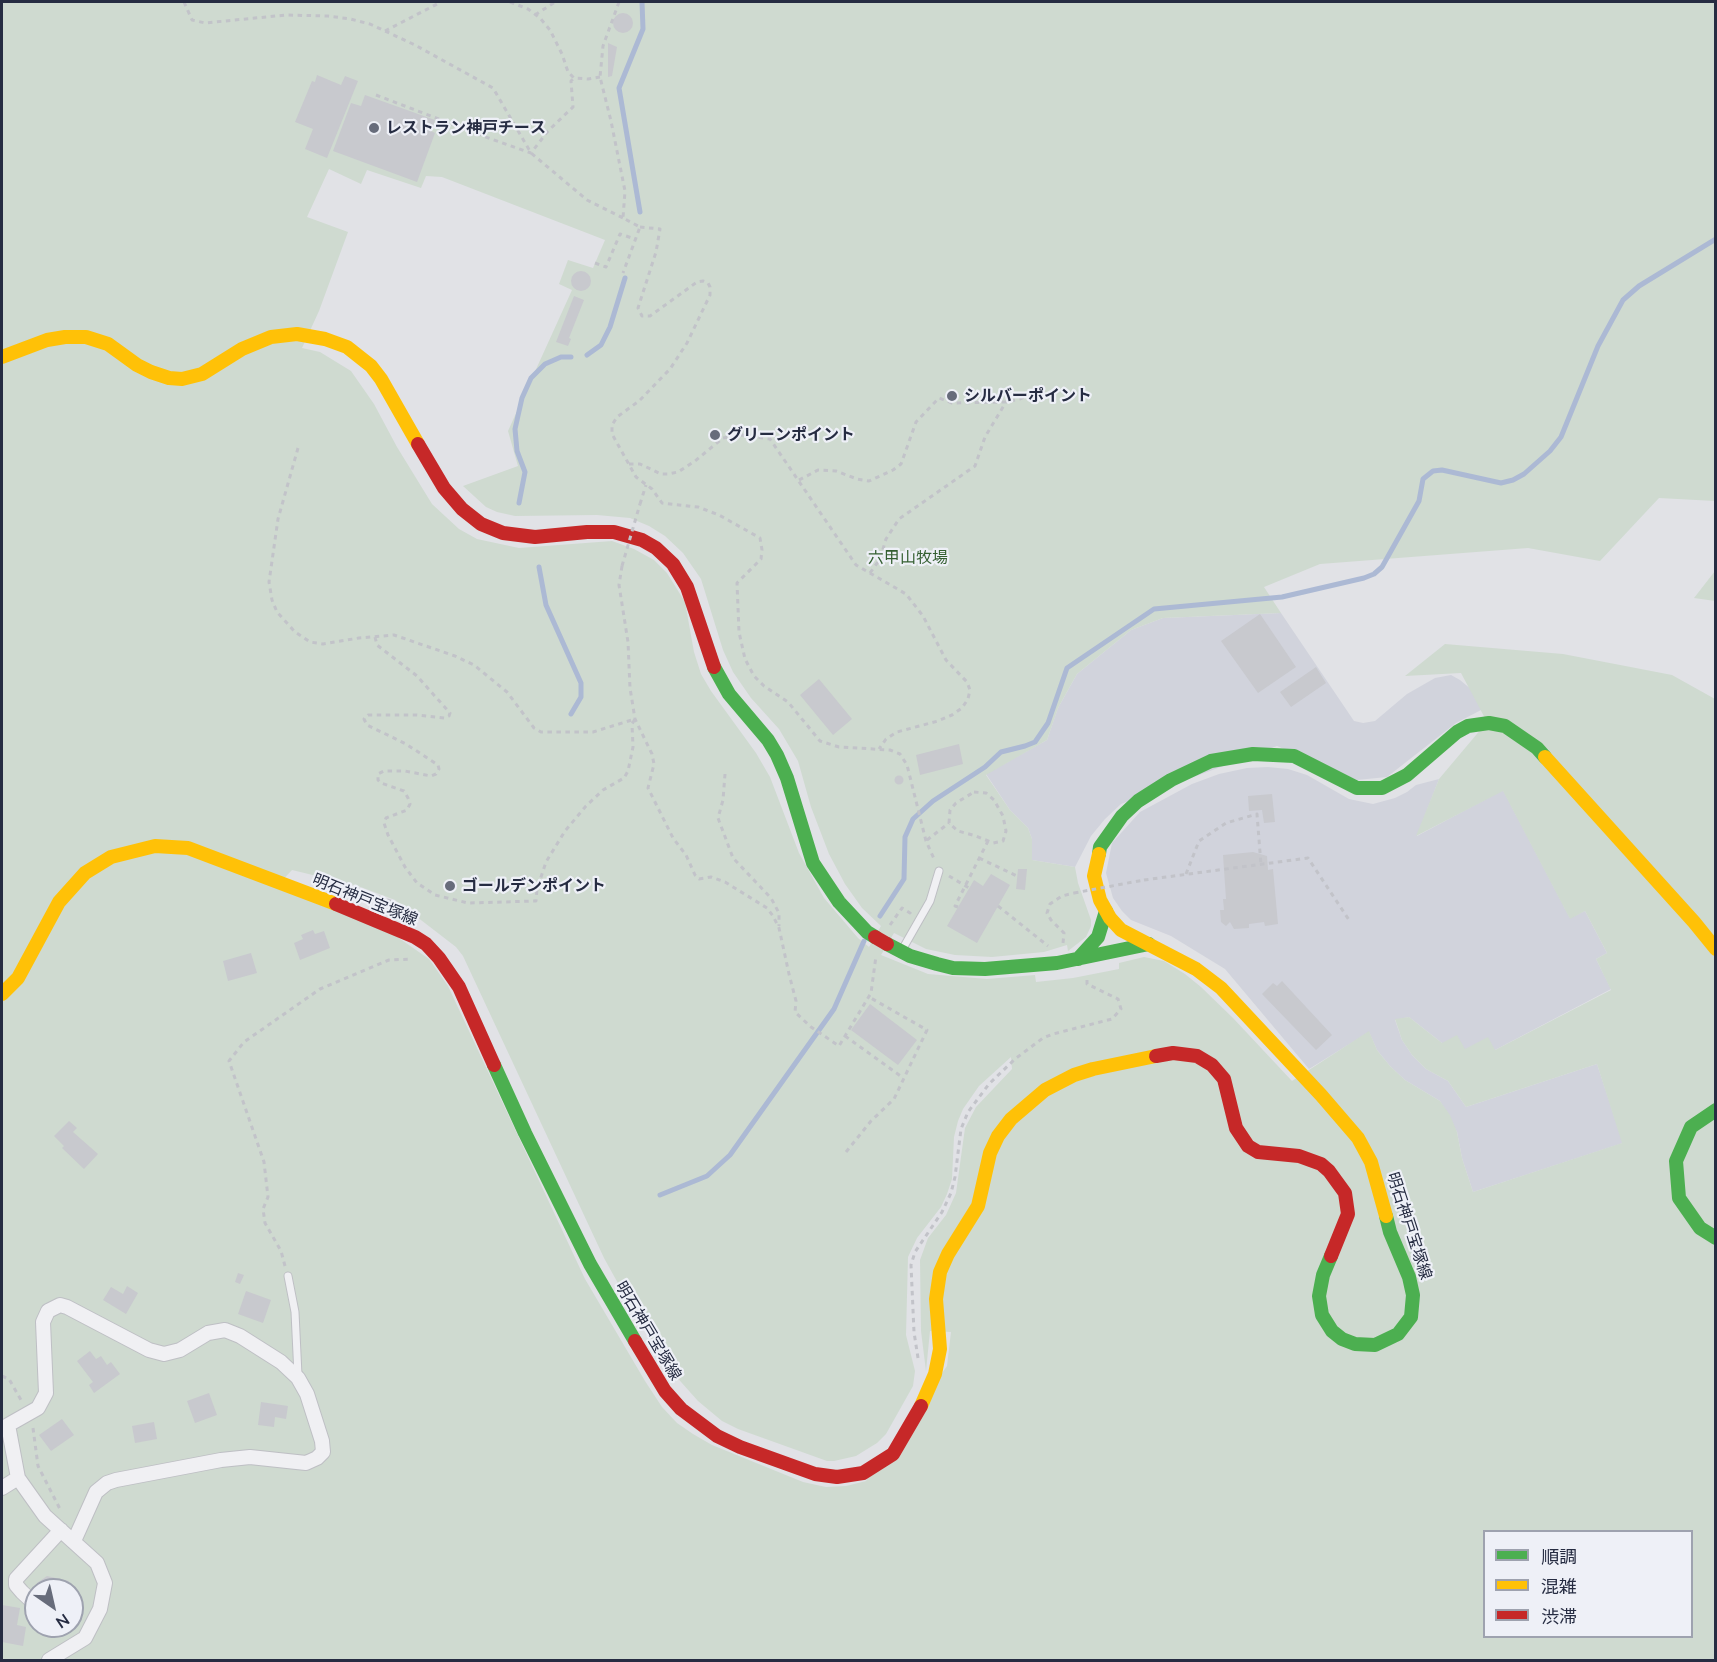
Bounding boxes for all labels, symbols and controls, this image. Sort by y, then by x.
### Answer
place label: レストラン神戸チース [386,118,546,138]
marker: レストラン神戸チース [367,121,381,135]
place label: シルバーポイント [964,386,1092,406]
marker: シルバーポイント [945,389,959,403]
place label: グリーンポイント [727,425,855,445]
marker: グリーンポイント [708,428,722,442]
park label: 六甲山牧場 [868,548,948,568]
street label: 明石神戸宝塚線 [309,870,421,930]
place label: ゴールデンポイント [462,876,606,896]
marker: ゴールデンポイント [443,879,457,893]
street label: 明石神戸宝塚線 [1383,1170,1435,1282]
street label: 明石神戸宝塚線 [611,1278,685,1384]
legend [1483,1530,1693,1638]
text: 順調 [1541,1545,1577,1568]
text: 混雑 [1541,1575,1577,1598]
north arrow [24,1578,84,1638]
text: 渋滞 [1541,1605,1577,1628]
text: N [52,1610,74,1633]

